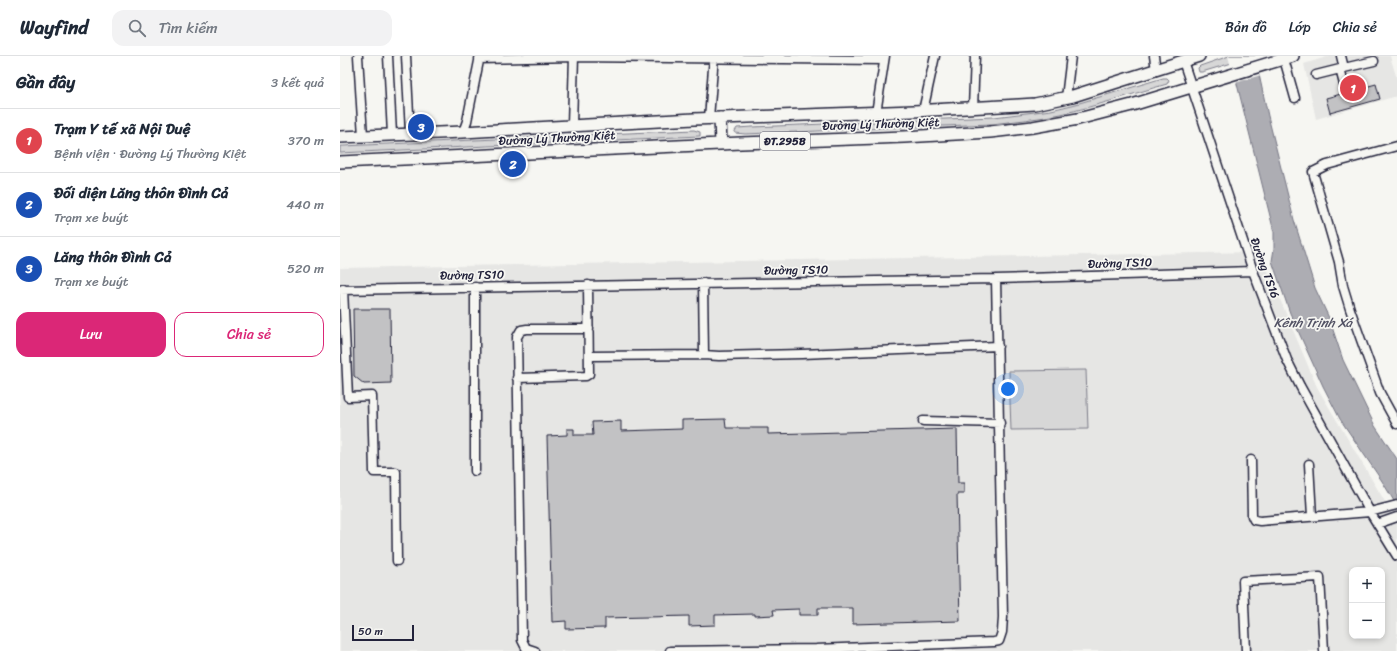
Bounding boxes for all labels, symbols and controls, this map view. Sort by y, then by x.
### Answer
search box [112,10,392,46]
text: Wayfind [20,11,88,44]
text: Tìm kiếm [158,15,218,41]
text: Bản đồ [1225,15,1267,40]
text: Lớp [1289,15,1311,40]
text: Chia sẻ [1333,15,1377,40]
icon: search [126,17,148,39]
text: Gần đây [16,67,75,97]
text: 3 kết quả [271,71,324,94]
pin: 1 [1340,73,1366,103]
street label: Đường Lý Thường Kiệt [822,111,940,137]
pin: 3 [408,112,434,142]
text: Trạm Y tế xã Nội Duệ [54,116,190,142]
street label: Đường Lý Thường Kiệt [498,124,616,152]
text: 1 [26,129,32,152]
text: 370 m [288,129,324,152]
road number: ĐT.295B [760,132,810,150]
text: Bệnh viện · Đường Lý Thường Kiệt [54,142,247,165]
pin: 2 [500,149,526,179]
text: Đối diện Lăng thôn Đình Cả [54,180,228,206]
text: 2 [25,193,33,216]
text: 440 m [286,193,324,216]
text: Trạm xe buýt [54,206,128,229]
street label: Đường TS16 [1244,234,1286,302]
text: Lăng thôn Đình Cả [54,244,171,270]
street label: Đường TS10 [1087,251,1153,275]
text: 3 [25,257,33,280]
text: 520 m [287,257,324,280]
street label: Đường TS10 [764,258,829,282]
street label: Đường TS10 [440,263,505,287]
text: Trạm xe buýt [54,270,128,293]
water label: Kênh Trịnh Xá [1274,311,1355,334]
button: Lưu [16,312,166,357]
button: Chia sẻ [174,312,324,357]
your location [998,379,1018,399]
map controls [1349,567,1385,639]
button: + [1349,567,1385,603]
button: − [1349,603,1385,639]
text: 50 m [358,622,383,641]
scale bar [352,623,414,642]

